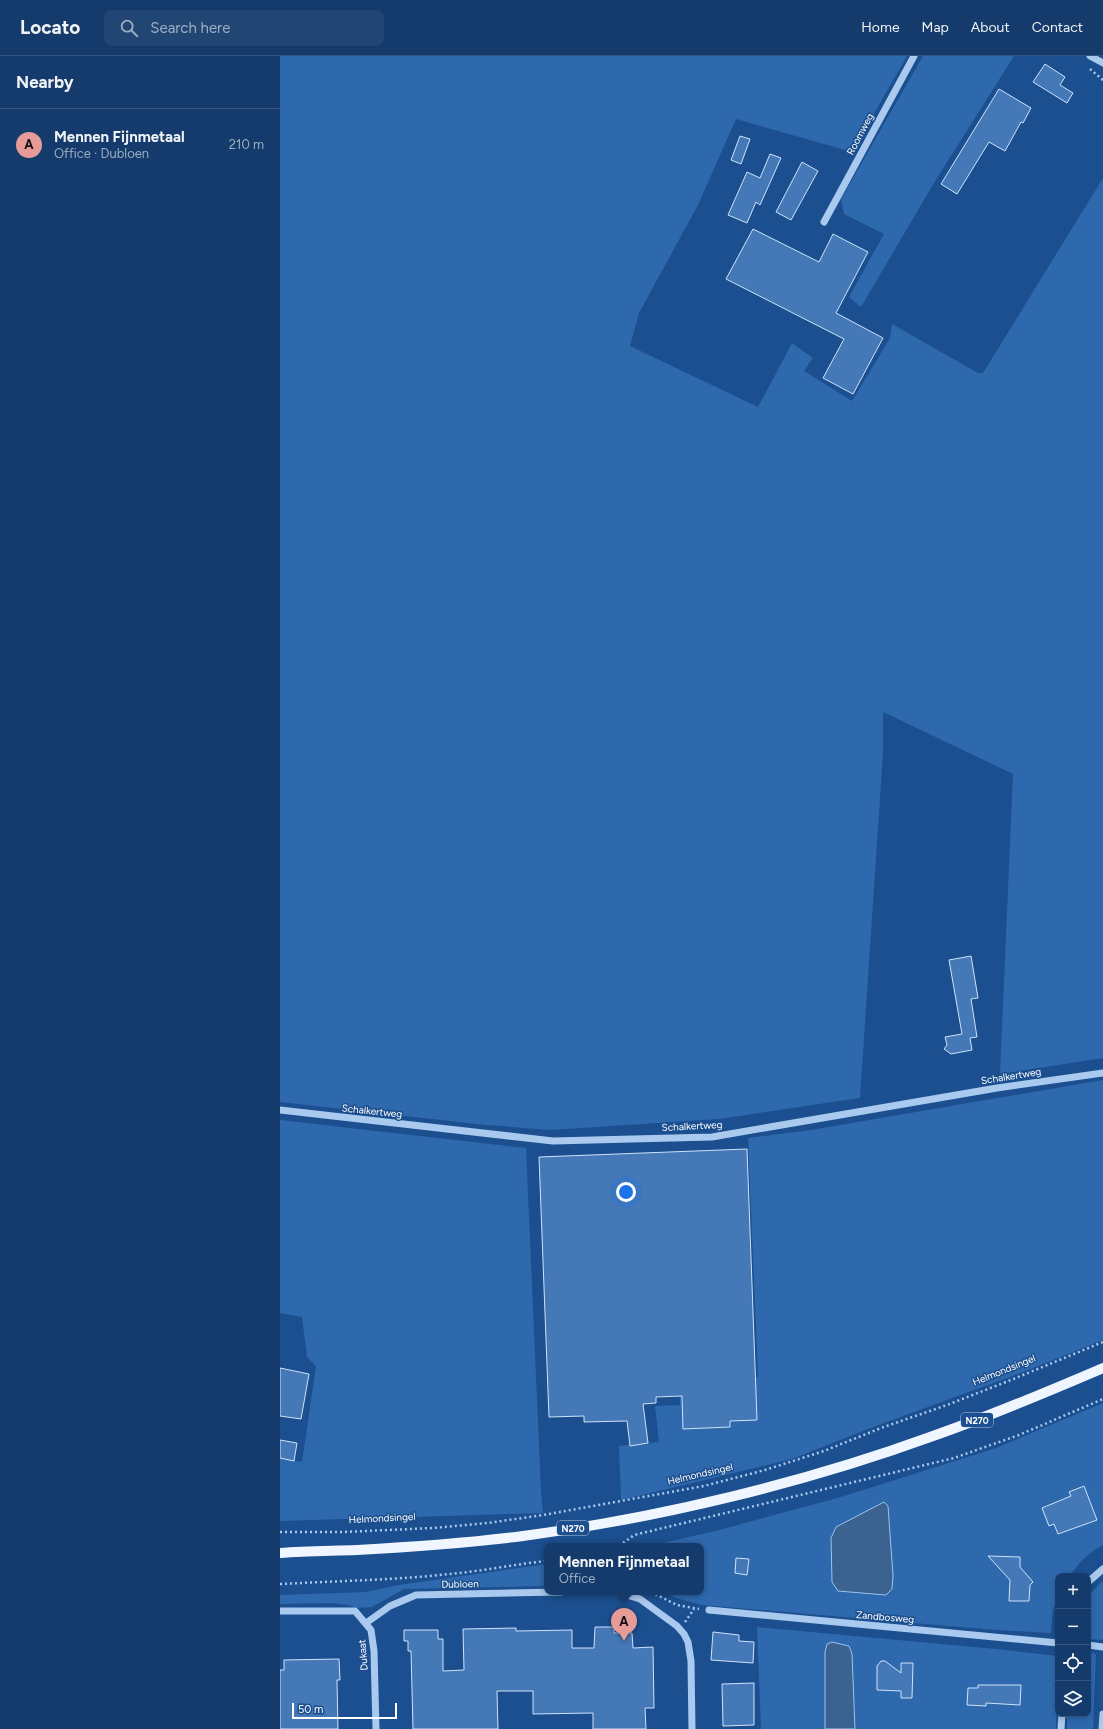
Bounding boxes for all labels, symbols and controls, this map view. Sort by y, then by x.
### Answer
search box [104,10,384,46]
text: Locato [20,16,80,39]
icon: search [118,17,140,39]
text: Search here [150,19,230,37]
text: Home [861,19,900,36]
text: Map [922,19,949,36]
text: About [971,19,1010,36]
text: Contact [1032,19,1083,36]
text: Nearby [16,72,74,92]
street label: Roomweg [844,111,876,157]
text: Mennen Fijnmetaal [54,128,185,146]
text: A [24,137,34,152]
text: 210 m [229,137,264,152]
text: Office · Dubloen [54,146,149,161]
street label: Schalkertweg [980,1065,1042,1087]
street label: Schalkertweg [341,1101,403,1121]
street label: Schalkertweg [661,1118,723,1134]
your location [616,1182,636,1202]
street label: Helmondsingel [970,1351,1038,1389]
road number: N270 [961,1413,993,1427]
street label: Helmondsingel [666,1460,734,1488]
street label: Helmondsingel [348,1510,416,1526]
road number: N270 [557,1521,589,1535]
popup [544,1543,704,1595]
text: Mennen Fijnmetaal [559,1553,689,1571]
text: Office [559,1571,595,1586]
map controls [1055,1573,1091,1717]
button: + [1055,1573,1091,1609]
street label: Dubloen [441,1577,479,1591]
pin: A [611,1608,637,1641]
street label: Zandbosweg [855,1608,915,1626]
button: − [1055,1609,1091,1645]
street label: Dukaat [355,1639,371,1671]
button: locate [1055,1645,1091,1681]
button: layers [1055,1681,1091,1717]
scale bar [292,1701,397,1720]
text: 50 m [298,1703,323,1716]

